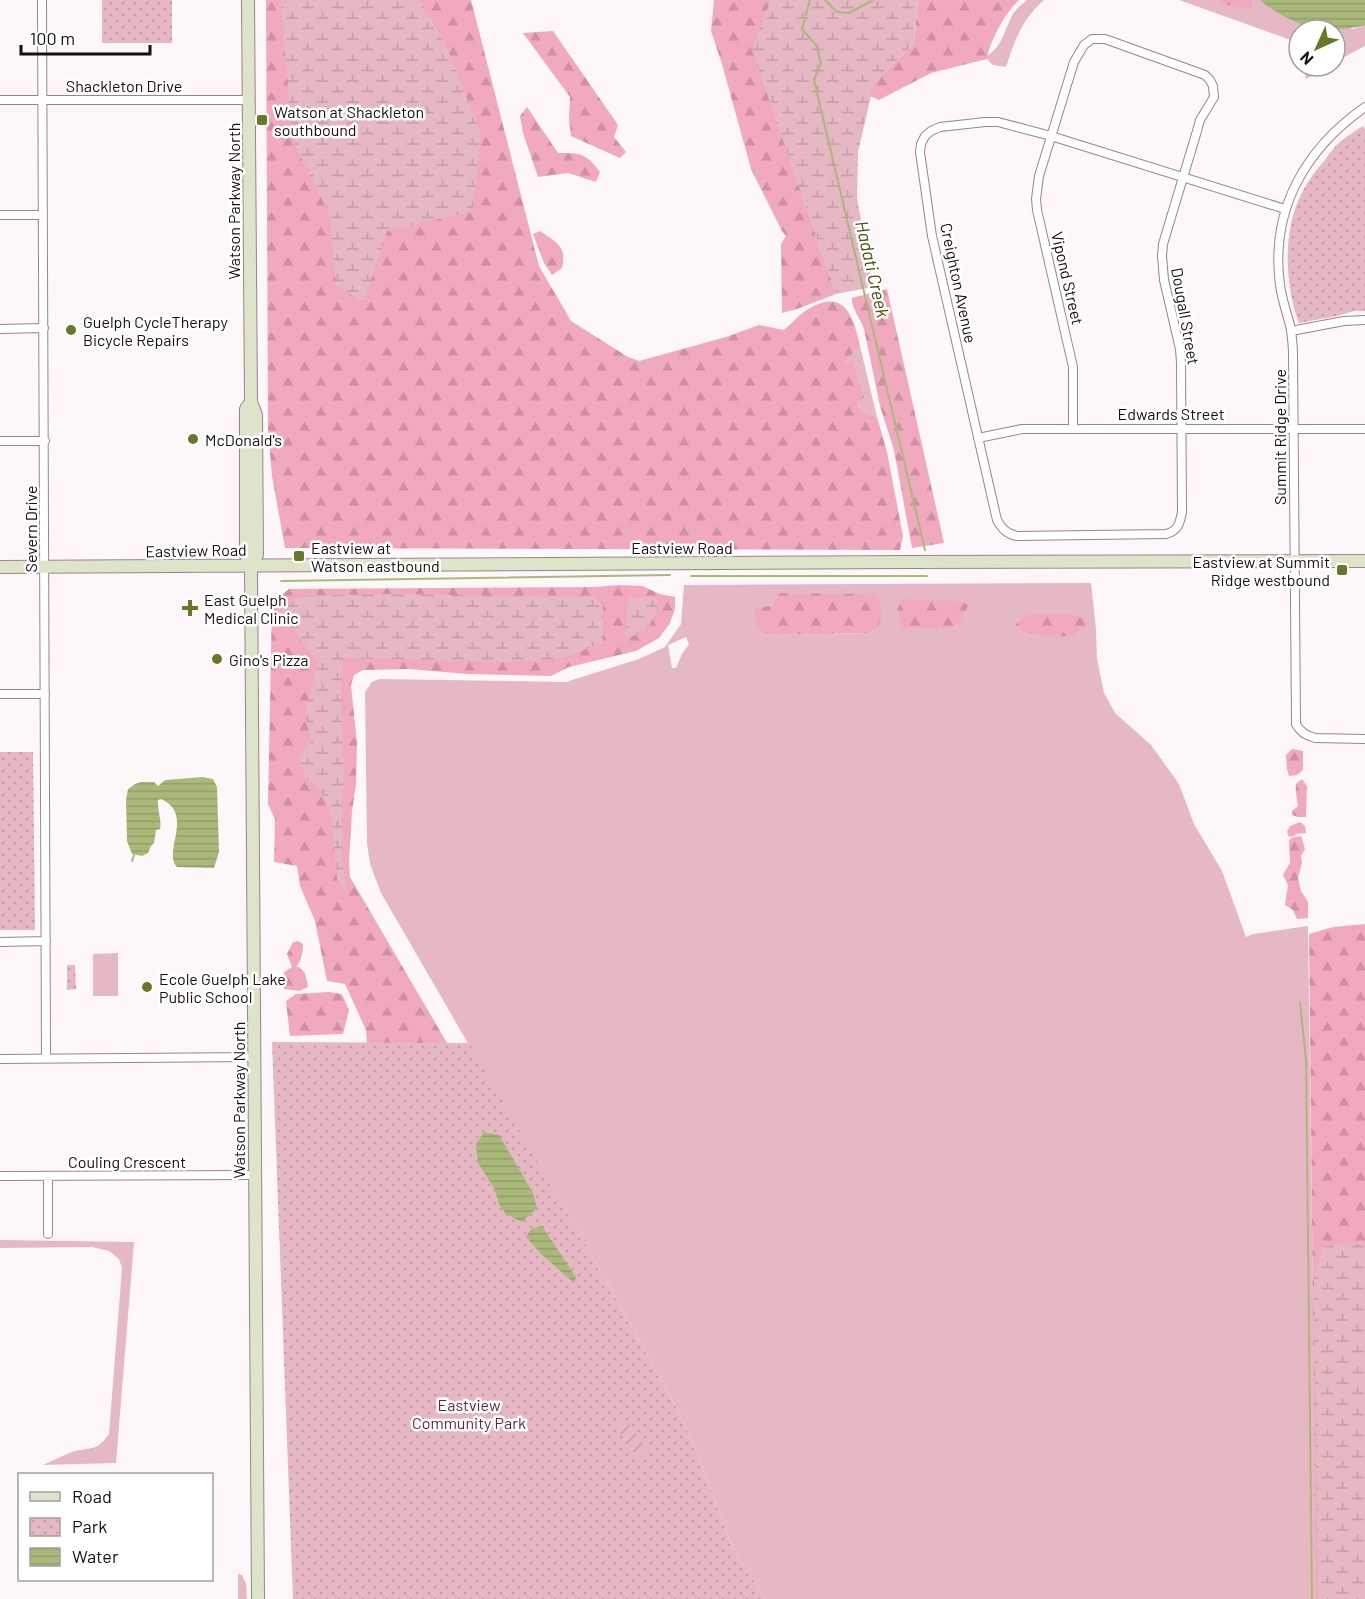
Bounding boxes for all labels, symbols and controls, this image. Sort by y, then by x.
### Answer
scale bar [21,18,150,56]
north arrow [1287,18,1347,78]
text: 100 m [30,27,75,49]
text: N [1296,48,1317,69]
street label: Shackleton Drive [66,76,182,95]
place label: Watson at Shackleton southbound [274,102,424,139]
marker: Watson at Shackleton southbound [255,113,269,127]
street label: Watson Parkway North [224,123,243,279]
water label: Hadati Creek [851,219,895,320]
street label: Creighton Avenue [937,221,981,345]
street label: Vipond Street [1048,230,1088,326]
street label: Dougall Street [1168,266,1204,366]
place label: Guelph CycleTherapy Bicycle Repairs [83,312,228,349]
marker: Guelph CycleTherapy Bicycle Repairs [64,323,78,337]
street label: Summit Ridge Drive [1270,369,1289,505]
street label: Edwards Street [1117,404,1225,423]
place label: McDonald's [205,430,282,449]
marker: McDonald's [186,432,200,446]
street label: Severn Drive [21,486,40,572]
place label: Eastview at Watson eastbound [311,538,440,575]
street label: Eastview Road [631,538,733,557]
street label: Eastview Road [145,540,247,560]
marker: Eastview at Watson eastbound [292,549,306,563]
place label: Eastview at Summit Ridge westbound [1192,552,1330,589]
marker: Eastview at Summit Ridge westbound [1335,563,1349,577]
place label: East Guelph Medical Clinic [204,590,299,627]
marker: East Guelph Medical Clinic [181,599,199,617]
place label: Gino's Pizza [229,650,308,669]
marker: Gino's Pizza [210,652,224,666]
place label: Ecole Guelph Lake Public School [159,969,286,1006]
marker: Ecole Guelph Lake Public School [140,980,154,994]
street label: Watson Parkway North [229,1022,248,1178]
street label: Couling Crescent [68,1152,186,1171]
park label: Eastview Community Park [412,1395,526,1432]
legend [18,1473,213,1581]
text: Road [72,1485,112,1507]
text: Park [72,1515,107,1537]
text: Water [72,1545,119,1567]

